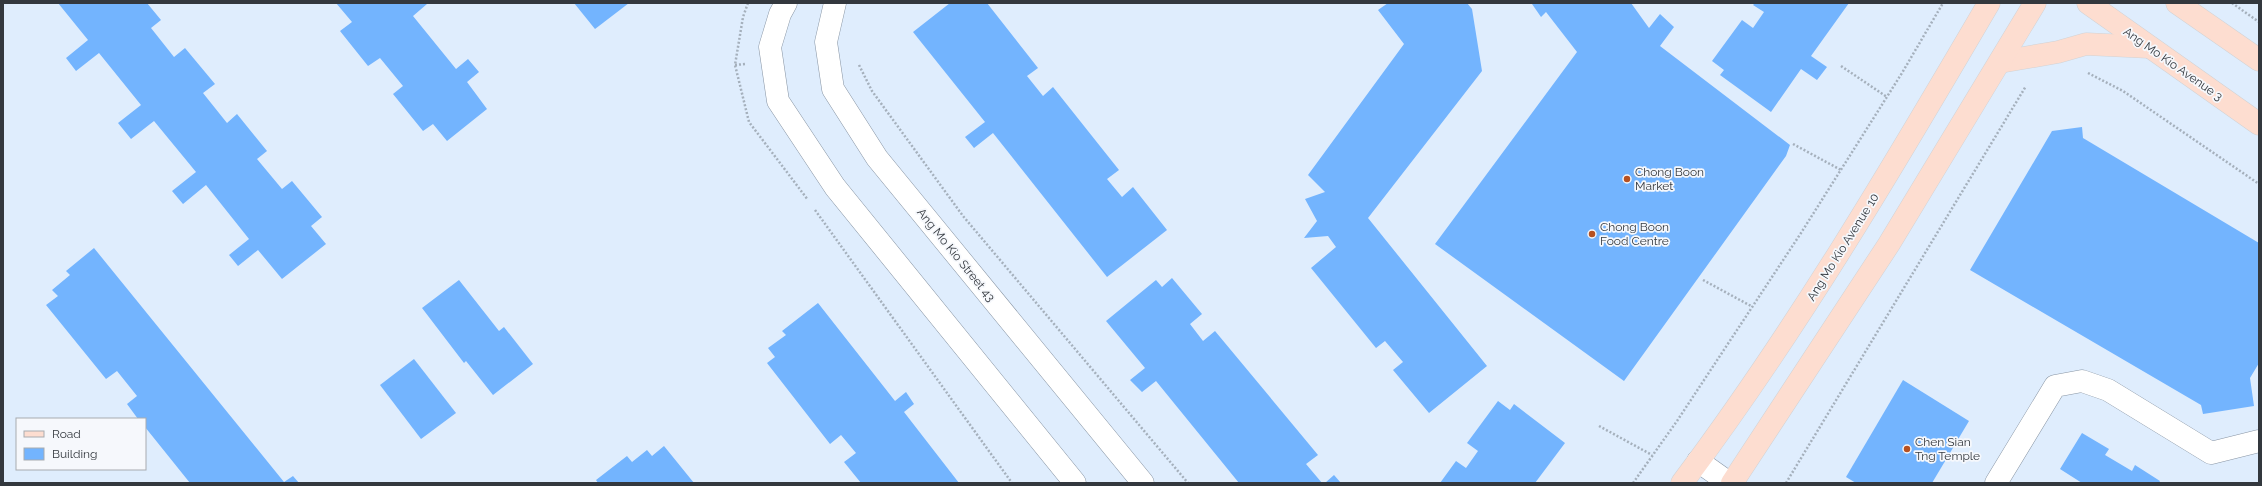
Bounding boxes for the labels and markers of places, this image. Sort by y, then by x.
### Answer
place label: Chong Boon Market [1635,165,1704,193]
marker: Chong Boon Market [1622,174,1632,184]
place label: Chong Boon Food Centre [1600,220,1669,248]
marker: Chong Boon Food Centre [1587,229,1597,239]
place label: Chen Sian Tng Temple [1915,435,1980,463]
marker: Chen Sian Tng Temple [1902,444,1912,454]

